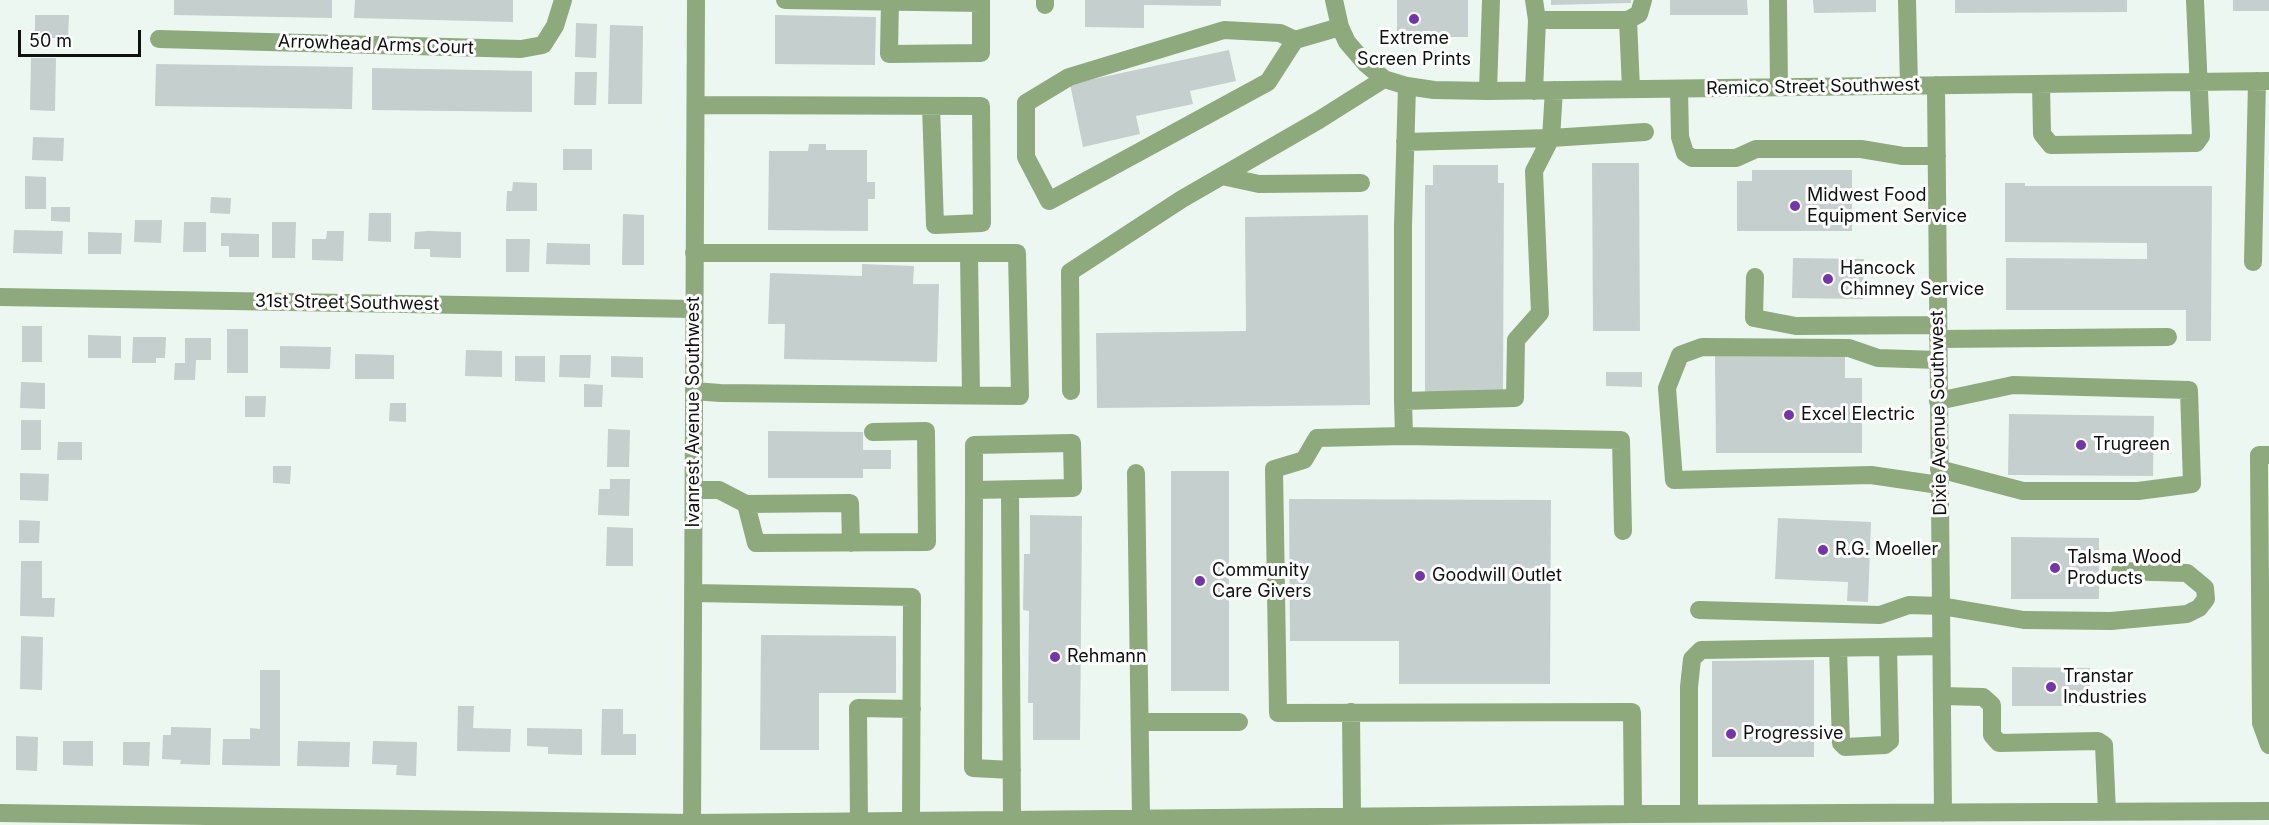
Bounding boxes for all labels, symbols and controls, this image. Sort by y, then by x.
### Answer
marker: Extreme Screen Prints [1407,12,1421,26]
scale bar [21,18,144,56]
place label: Extreme Screen Prints [1357,28,1471,70]
text: 50 m [29,30,72,51]
street label: Arrowhead Arms Court [278,31,474,59]
street label: Remico Street Southwest [1706,74,1920,100]
place label: Midwest Food Equipment Service [1807,185,1967,228]
marker: Midwest Food Equipment Service [1788,199,1802,213]
place label: Hancock Chimney Service [1840,258,1984,300]
marker: Hancock Chimney Service [1821,272,1835,286]
street label: 31st Street Southwest [255,291,439,315]
street label: Ivanrest Avenue Southwest [683,296,705,528]
street label: Dixie Avenue Southwest [1926,310,1952,516]
place label: Excel Electric [1801,404,1915,426]
marker: Excel Electric [1782,408,1796,422]
place label: Trugreen [2093,434,2170,456]
marker: Trugreen [2074,438,2088,452]
place label: R.G. Moeller [1835,539,1938,561]
marker: R.G. Moeller [1816,543,1830,557]
place label: Talsma Wood Products [2067,547,2182,590]
place label: Community Care Givers [1212,560,1312,602]
marker: Talsma Wood Products [2048,561,2062,575]
place label: Goodwill Outlet [1432,565,1562,587]
marker: Goodwill Outlet [1413,569,1427,583]
marker: Community Care Givers [1193,574,1207,588]
place label: Rehmann [1067,646,1147,668]
marker: Rehmann [1048,650,1062,664]
place label: Transtar Industries [2063,666,2147,708]
marker: Transtar Industries [2044,680,2058,694]
place label: Progressive [1743,723,1843,745]
marker: Progressive [1724,727,1738,741]

